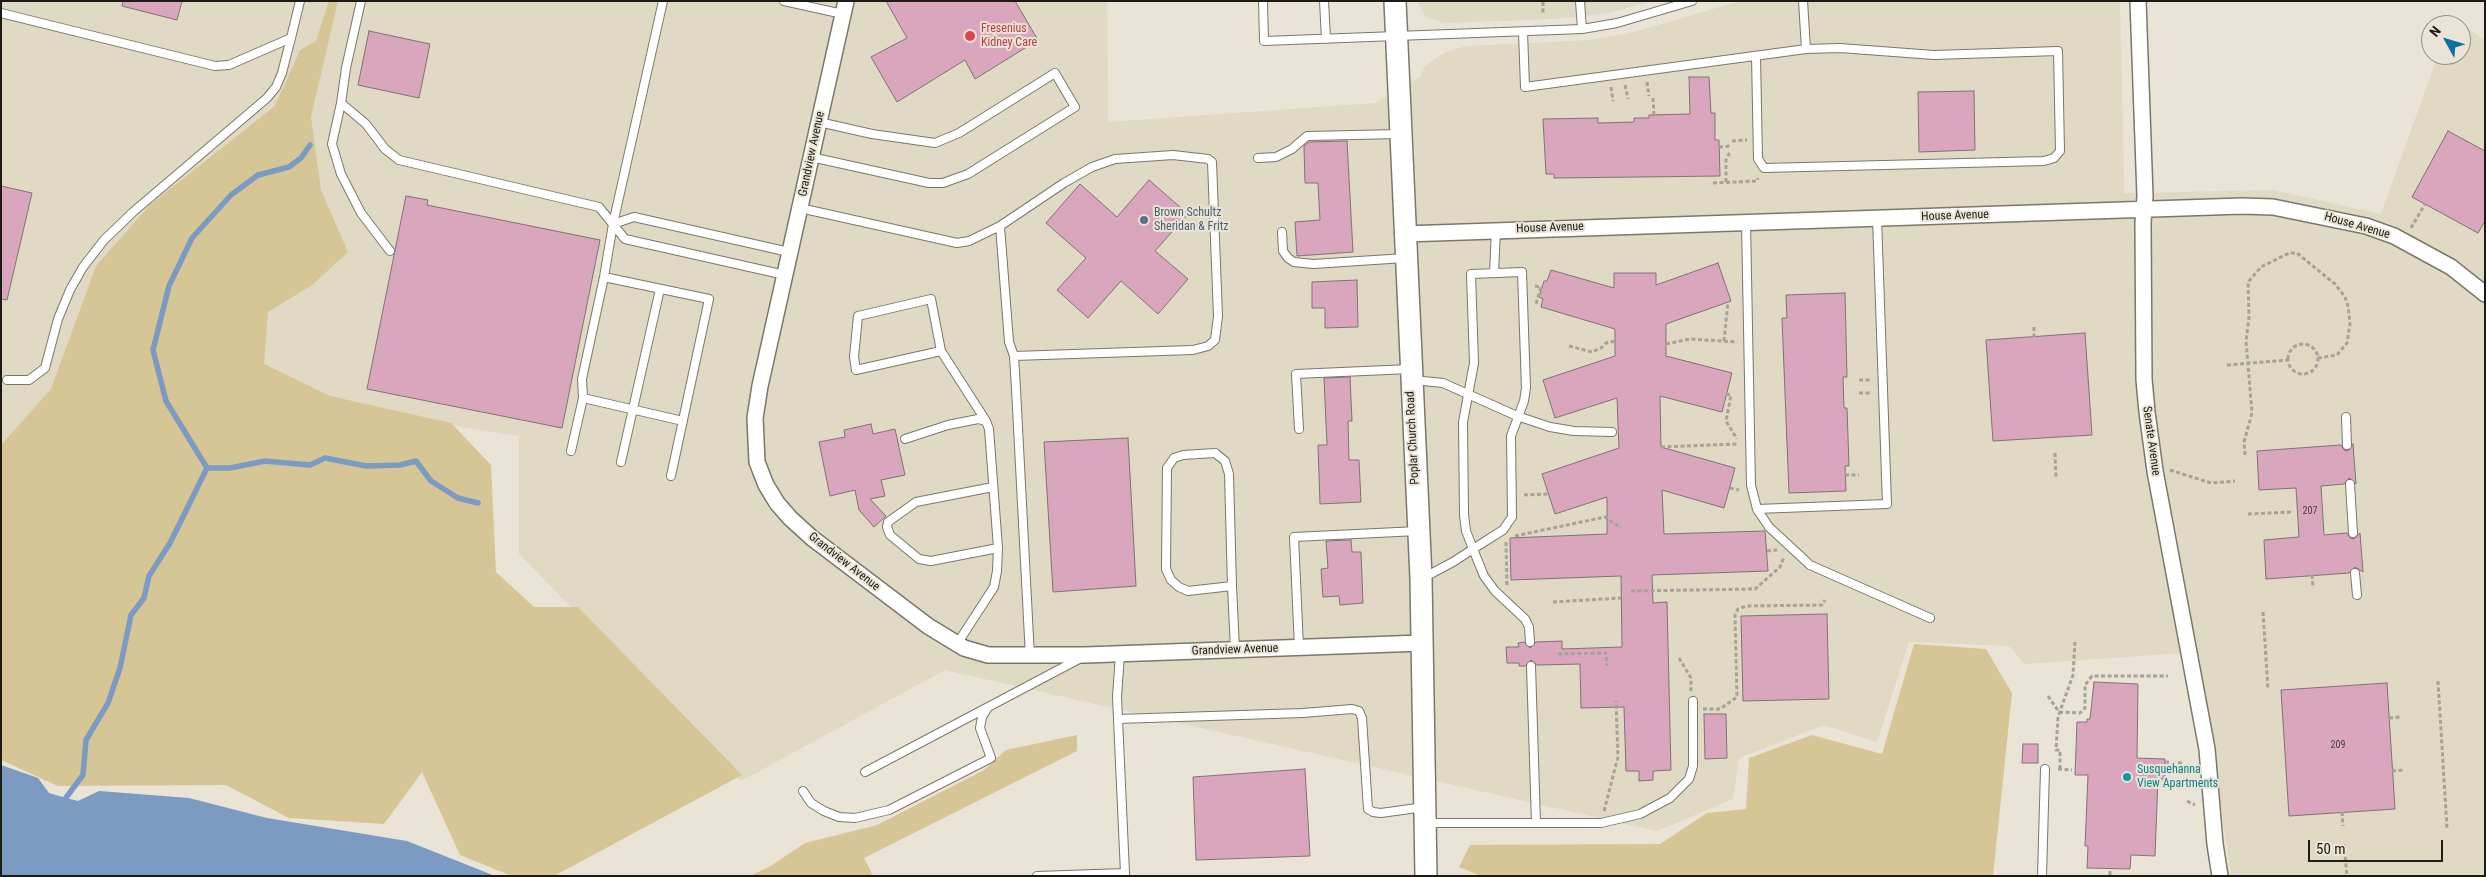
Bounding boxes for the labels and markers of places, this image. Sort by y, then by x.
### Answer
place label: Fresenius Kidney Care [981,22,1037,50]
marker: Fresenius Kidney Care [963,29,977,43]
place label: Brown Schultz Sheridan & Fritz [1154,206,1228,234]
marker: Brown Schultz Sheridan & Fritz [1138,214,1150,226]
place label: Susquehanna View Apartments [2137,763,2218,791]
marker: Susquehanna View Apartments [2121,771,2133,783]

